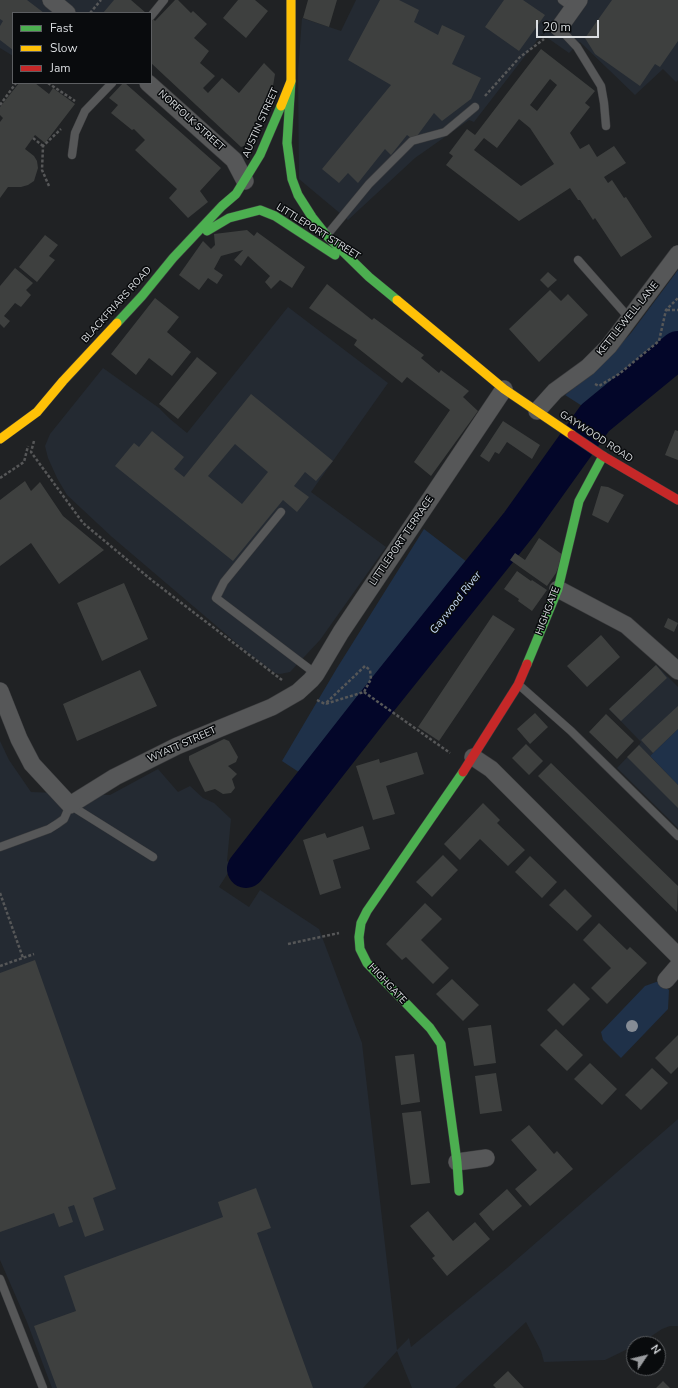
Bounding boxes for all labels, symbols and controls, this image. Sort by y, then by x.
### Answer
legend [12,12,152,84]
scale bar [538,12,601,38]
text: 20 m [543,19,571,35]
text: Fast [50,20,73,36]
text: Slow [50,40,78,56]
text: Jam [50,60,71,76]
street label: AUSTIN STREET [240,86,282,160]
street label: NORFOLK STREET [155,88,227,154]
street label: LITTLEPORT STREET [274,201,362,263]
street label: BLACKFRIARS ROAD [80,264,154,346]
street label: KETTLEWELL LANE [595,280,661,358]
street label: GAYWOOD ROAD [557,409,635,465]
street label: LITTLEPORT TERRACE [368,494,436,588]
water label: Gaywood River [428,569,484,637]
street label: HIGHGATE [533,585,563,637]
street label: WYATT STREET [146,724,218,766]
street label: HIGHGATE [365,961,409,1007]
north arrow [626,1336,666,1376]
text: N [647,1342,664,1357]

